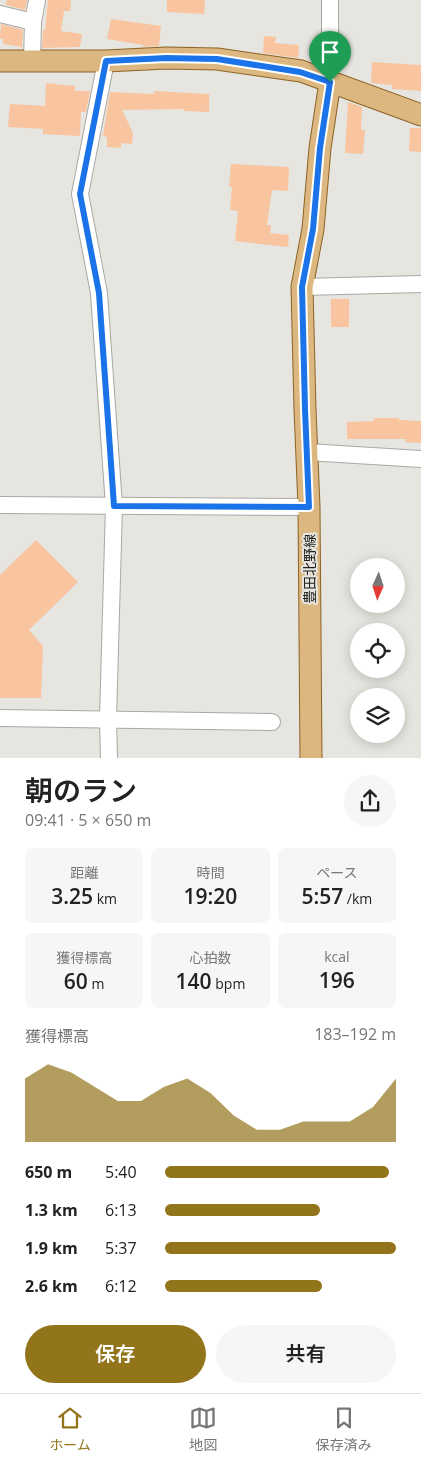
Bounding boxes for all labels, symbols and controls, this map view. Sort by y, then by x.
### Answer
pin [309,31,351,82]
icon: arrive [316,38,344,66]
street label: 豊田北野線 [300,534,319,604]
north arrow [350,558,405,612]
map controls [350,558,405,743]
button: locate [350,623,405,678]
button: layers [350,688,405,743]
text: 朝のラン [25,771,137,809]
button: share [344,775,396,827]
text: 09:41 · 5 × 650 m [25,809,151,831]
text: 距離 [70,863,98,882]
text: 時間 [196,863,224,882]
text: ペース [316,863,357,882]
text: 3.25 [51,882,93,910]
text: 19:20 [184,882,237,910]
text: 5:57 [301,882,343,910]
text: km [93,889,117,908]
text: /km [343,889,372,908]
text: kcal [324,947,350,966]
text: 獲得標高 [56,948,112,967]
text: 心拍数 [189,948,231,967]
text: 196 [319,966,355,994]
text: 60 [64,967,88,995]
text: 140 [176,967,212,995]
text: m [88,974,104,993]
text: bpm [212,974,245,993]
text: 183–192 m [314,1023,396,1045]
text: 獲得標高 [25,1025,89,1047]
text: 650 m [25,1161,72,1183]
text: 5:40 [105,1161,137,1183]
text: 1.3 km [25,1199,78,1221]
text: 6:13 [105,1199,137,1221]
text: 1.9 km [25,1237,78,1259]
text: 5:37 [105,1237,137,1259]
text: 2.6 km [25,1275,78,1297]
text: 6:12 [105,1275,137,1297]
button: 保存 [25,1325,206,1383]
button: 共有 [216,1325,396,1383]
tab: ホーム [49,1404,91,1454]
tab: 地図 [189,1404,217,1454]
tab: 保存済み [316,1404,372,1454]

